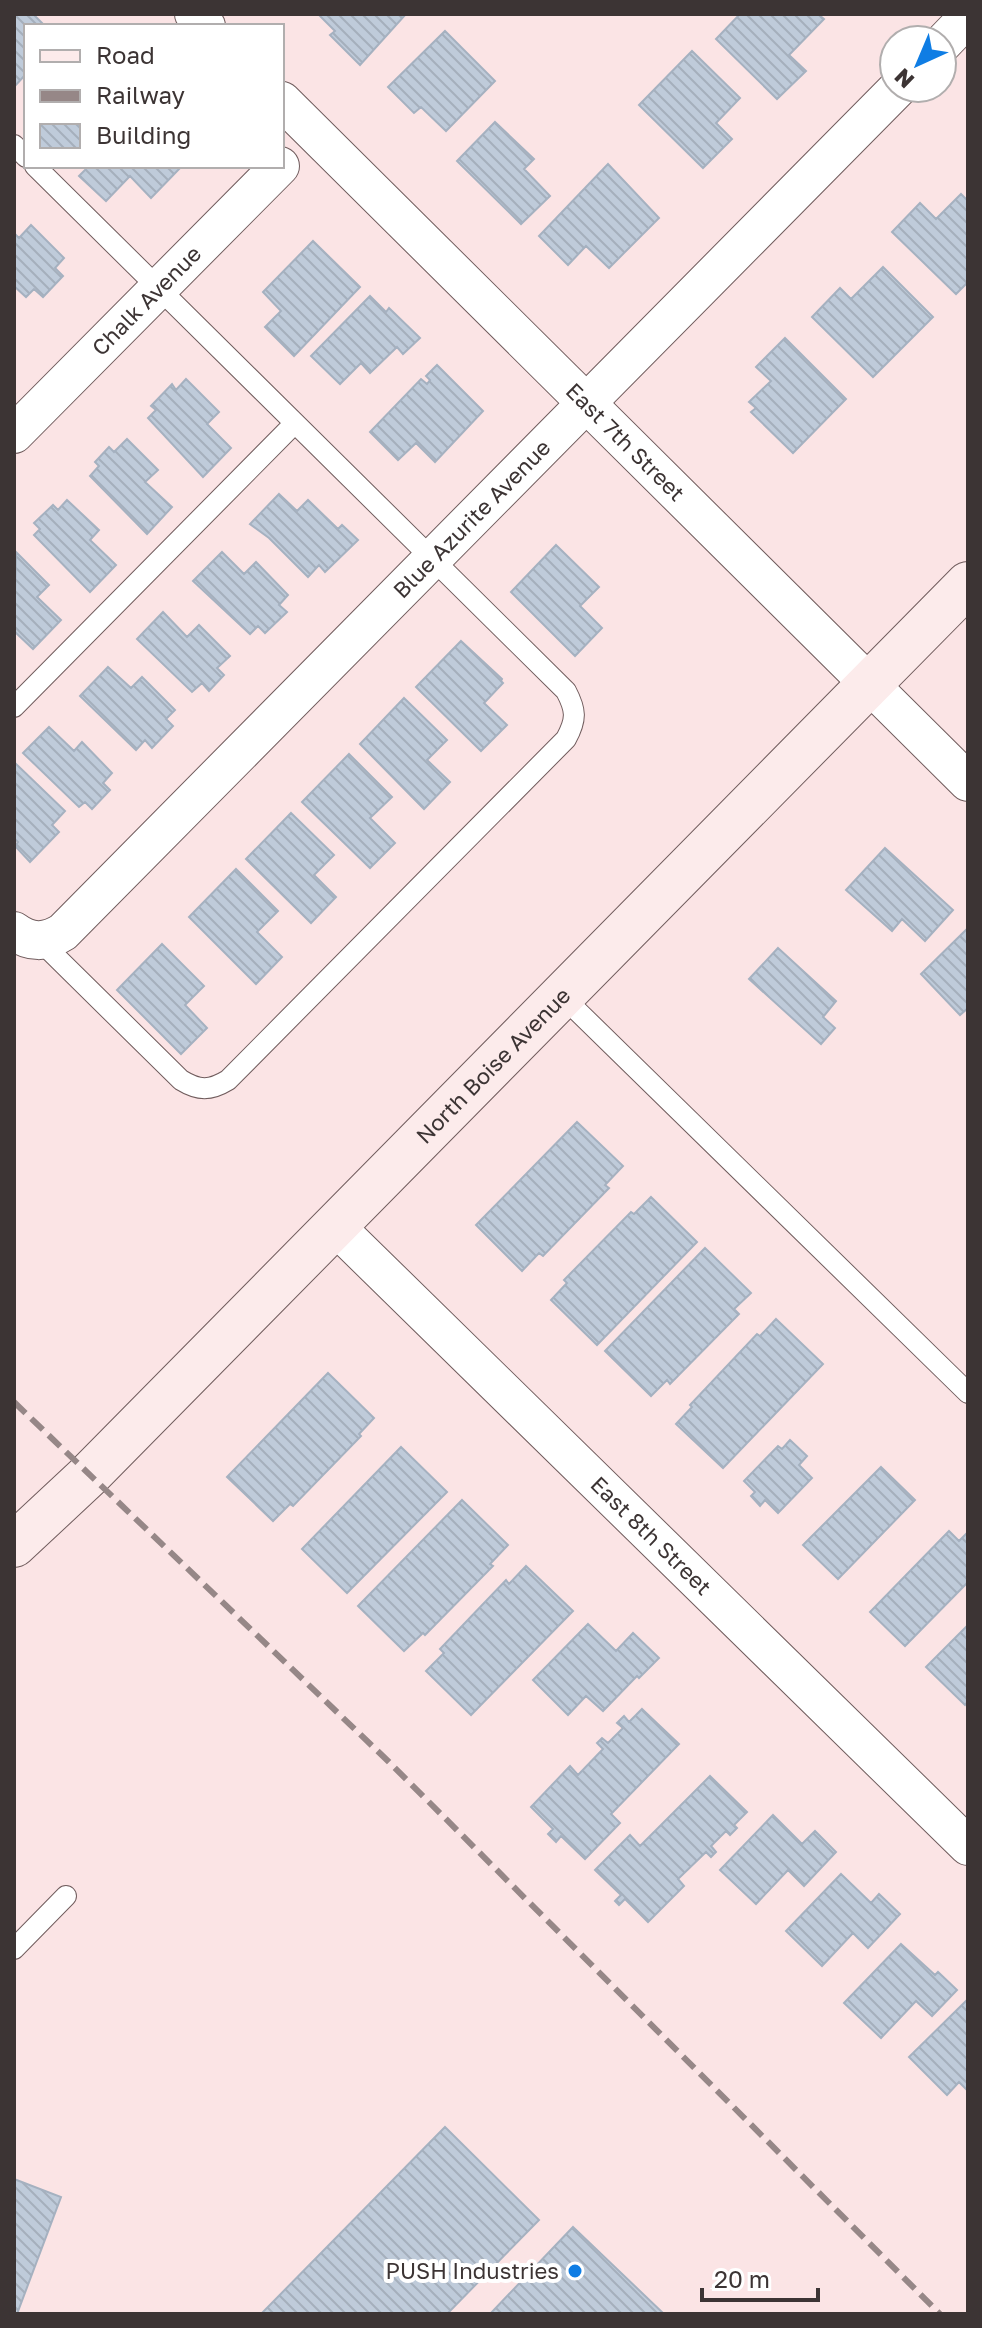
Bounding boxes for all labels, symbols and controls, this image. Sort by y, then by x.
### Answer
legend [24,24,284,168]
north arrow [878,24,958,104]
text: Road [96,40,155,69]
text: N [888,63,919,94]
text: Railway [96,80,185,109]
text: Building [96,120,191,149]
street label: Chalk Avenue [86,240,206,361]
street label: East 7th Street [561,377,691,506]
street label: Blue Azurite Avenue [387,434,556,603]
street label: North Boise Avenue [410,981,576,1149]
street label: East 8th Street [586,1470,717,1600]
scale bar [702,2252,818,2302]
place label: PUSH Industries [386,2257,559,2284]
marker: PUSH Industries [566,2262,584,2280]
text: 20 m [714,2264,770,2293]

